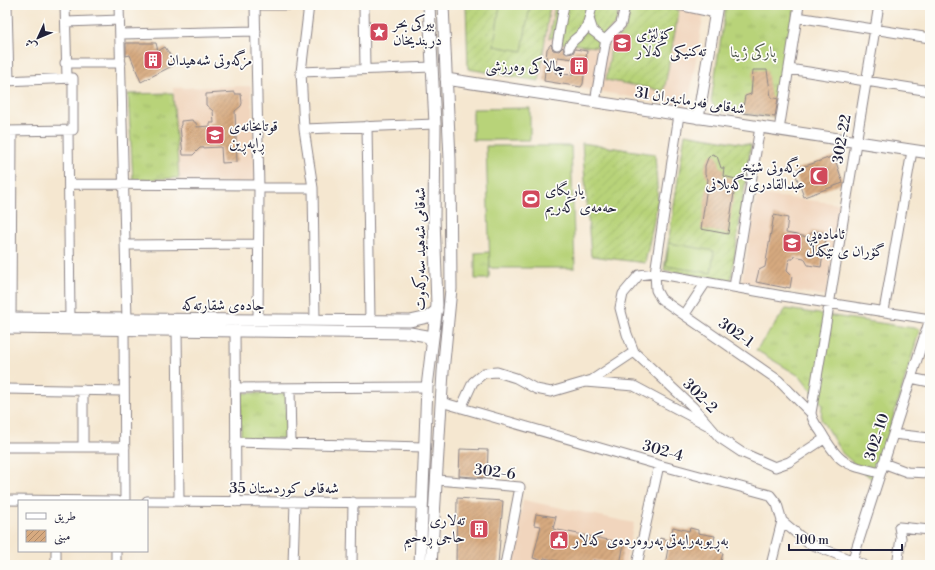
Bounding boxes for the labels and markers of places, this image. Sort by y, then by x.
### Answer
place label: بيركى بحر دربنديخان [391,13,442,50]
place icon: بيركى بحر دربنديخان [368,21,390,43]
place label: کۆلێژی تەکنیکی کەلار [634,25,706,62]
school or university icon: کۆلێژی تەکنیکی کەلار [611,32,633,54]
building icon: مزگەوتی شەهیدان [142,49,164,71]
place label: مزگەوتی شەهیدان [167,49,252,71]
building icon: چالاکی وەرزشی [568,55,590,77]
place label: چالاکی وەرزشی [485,56,565,77]
place label: قوتابخانەی ڕاپەڕین [229,117,278,155]
school or university icon: قوتابخانەی ڕاپەڕین [204,124,226,146]
place label: مزگەوتی شێخ عبدالقادری گەیلانی [705,156,805,194]
mosque icon: مزگەوتی شێخ عبدالقادری گەیلانی [808,165,830,187]
place label: یاریگای ‌حەمەی کەریم [545,180,617,220]
sports icon: یاریگای ‌حەمەی کەریم [520,188,542,210]
place label: ئامادەیی گۆران ی تێکەڵ [806,225,885,261]
school or university icon: ئامادەیی گۆران ی تێکەڵ [781,232,803,254]
place label: تەلاری حاجی ڕەحیم [403,511,465,552]
building icon: تەلاری حاجی ڕەحیم [468,518,490,540]
public building icon: بەڕیوبەرایەتی پەروەردەی کەلار [548,529,570,551]
place label: بەڕیوبەرایەتی پەروەردەی کەلار [571,531,729,552]

